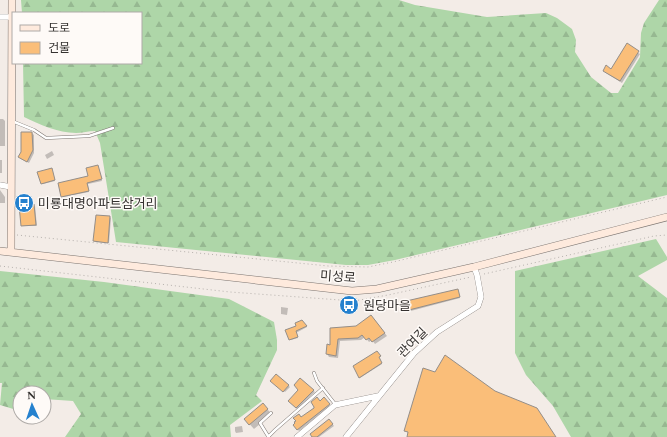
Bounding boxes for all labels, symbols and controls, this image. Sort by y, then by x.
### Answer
legend [12,12,142,64]
text: 도로 [48,19,70,38]
text: 건물 [48,39,70,58]
bus stop icon: 미룡대명아파트삼거리 [13,192,35,214]
place label: 미룡대명아파트삼거리 [38,194,158,214]
street label: 미성로 [319,266,357,288]
bus stop icon: 원당마을 [338,294,360,316]
place label: 원당마을 [363,296,411,316]
street label: 관여길 [393,323,432,362]
north arrow [12,385,52,425]
text: N [27,387,36,404]

